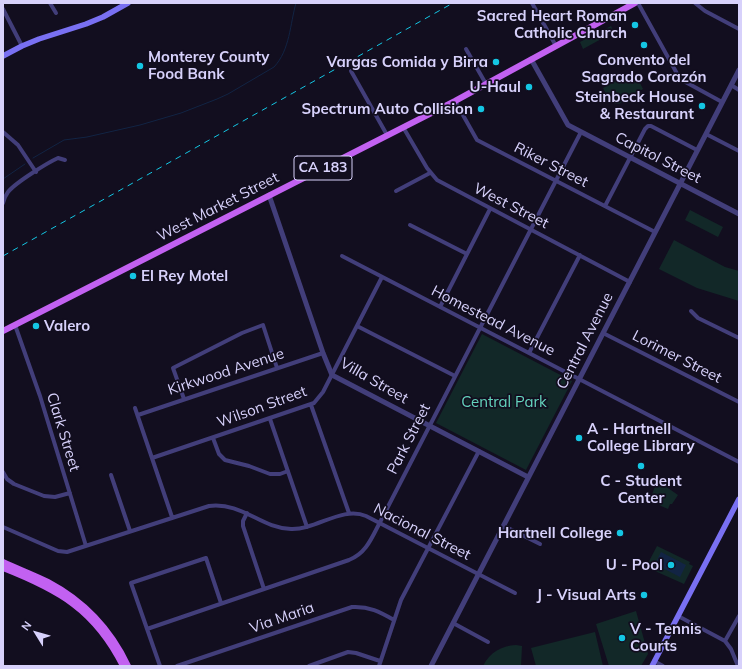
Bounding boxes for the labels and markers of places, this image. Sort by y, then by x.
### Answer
place label: Sacred Heart Roman Catholic Church [477,7,627,42]
marker: Sacred Heart Roman Catholic Church [630,20,640,30]
marker: Convento del Sagrado Corazón [639,40,649,50]
place label: Monterey County Food Bank [148,48,269,83]
place label: Convento del Sagrado Corazón [581,51,707,86]
place label: Vargas Comida y Birra [326,53,488,71]
marker: Vargas Comida y Birra [491,57,501,67]
marker: Monterey County Food Bank [135,61,145,71]
place label: U-Haul [470,78,521,96]
marker: U-Haul [524,82,534,92]
place label: Steinbeck House & Restaurant [575,88,694,123]
place label: Spectrum Auto Collision [302,100,473,118]
marker: Steinbeck House & Restaurant [697,101,707,111]
marker: Spectrum Auto Collision [476,104,486,114]
place label: El Rey Motel [141,267,228,285]
marker: El Rey Motel [128,271,138,281]
place label: Valero [44,317,90,335]
marker: Valero [31,321,41,331]
place label: A - Hartnell College Library [587,420,695,455]
marker: A - Hartnell College Library [574,433,584,443]
marker: C - Student Center [636,461,646,471]
place label: C - Student Center [600,472,682,507]
place label: Hartnell College [498,524,612,542]
marker: Hartnell College [615,528,625,538]
place label: U - Pool [606,556,663,574]
marker: U - Pool [666,560,676,570]
place label: J - Visual Arts [537,586,636,604]
marker: J - Visual Arts [639,590,649,600]
place label: V - Tennis Courts [630,620,701,655]
marker: V - Tennis Courts [617,633,627,643]

